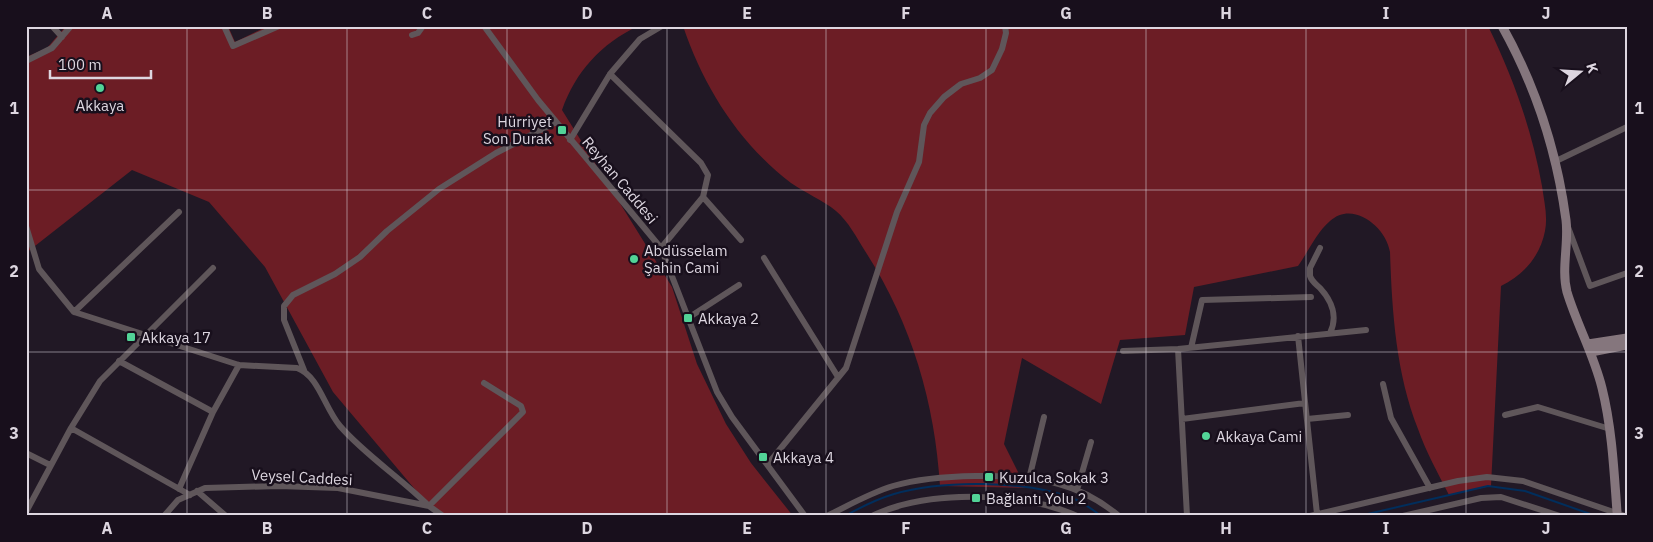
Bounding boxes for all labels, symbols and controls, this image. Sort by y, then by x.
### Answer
text: A [102,3,113,23]
text: B [262,3,273,23]
text: C [422,3,432,23]
text: D [581,3,593,23]
text: E [742,3,752,23]
text: F [901,3,911,23]
text: G [1060,3,1072,23]
text: H [1220,3,1232,23]
text: I [1383,3,1390,23]
text: J [1542,3,1550,23]
scale bar [50,48,151,80]
north arrow [1556,48,1606,98]
text: 100 m [58,55,102,74]
text: K [1582,61,1603,76]
marker: Akkaya [94,82,106,94]
place label: Akkaya [76,96,124,115]
text: 1 [9,98,19,118]
text: 1 [1634,98,1644,118]
place label: Hürriyet Son Durak [483,112,552,148]
marker: Hürriyet Son Durak [556,124,568,136]
street label: Reyhan Caddesi [578,133,662,227]
place label: Abdüsselam Şahin Cami [644,241,727,277]
marker: Abdüsselam Şahin Cami [628,253,640,265]
text: 2 [9,261,19,281]
text: 2 [1634,261,1644,281]
place label: Akkaya 2 [698,309,759,328]
marker: Akkaya 2 [682,312,694,324]
place label: Akkaya 17 [141,328,211,347]
marker: Akkaya 17 [125,331,137,343]
text: 3 [9,423,19,443]
text: 3 [1634,423,1644,443]
place label: Akkaya Cami [1216,427,1302,446]
marker: Akkaya Cami [1200,430,1212,442]
place label: Akkaya 4 [773,448,834,467]
marker: Akkaya 4 [757,451,769,463]
street label: Veysel Caddesi [251,465,353,489]
place label: Kuzulca Sokak 3 [999,468,1109,487]
marker: Kuzulca Sokak 3 [983,471,995,483]
place label: Bağlantı Yolu 2 [986,489,1087,508]
marker: Bağlantı Yolu 2 [970,492,982,504]
text: A [102,518,113,538]
text: B [262,518,273,538]
text: C [422,518,432,538]
text: D [581,518,593,538]
text: E [742,518,752,538]
text: F [901,518,911,538]
text: G [1060,518,1072,538]
text: H [1220,518,1232,538]
text: I [1383,518,1390,538]
text: J [1542,518,1550,538]

